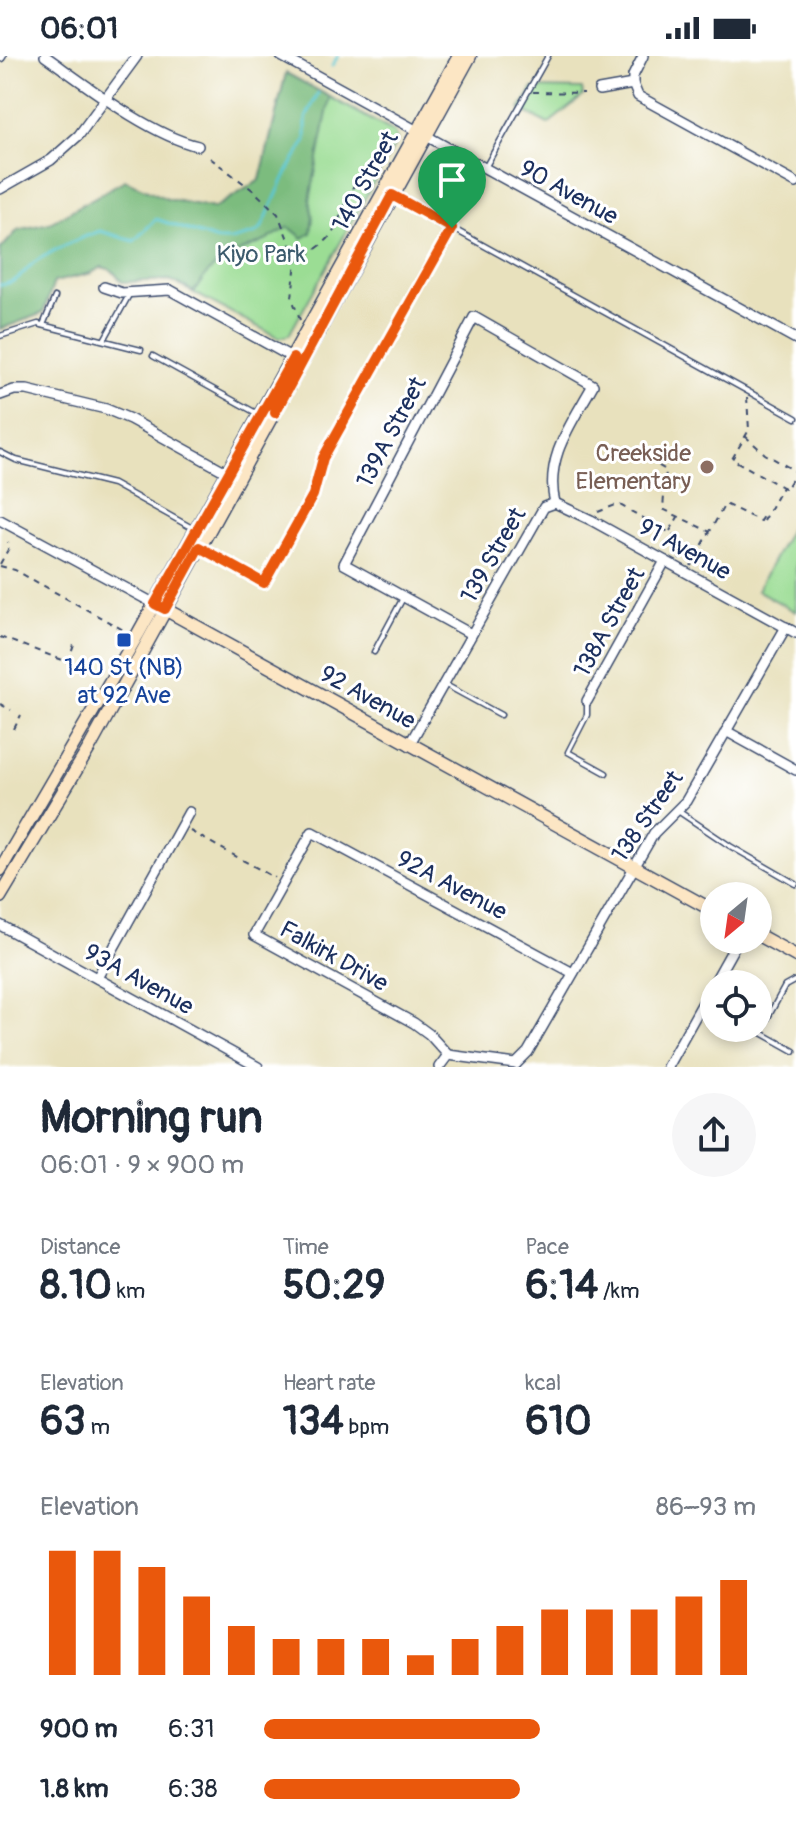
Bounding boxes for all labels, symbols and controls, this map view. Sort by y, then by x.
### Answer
text: 06:01 [40,10,118,47]
street label: 140 Street [326,126,405,236]
pin [418,146,486,228]
street label: 90 Avenue [515,154,623,231]
icon: arrive [430,158,474,202]
park label: Kiyo Park [216,240,306,269]
street label: 139A Street [350,372,433,492]
place label: Creekside Elementary [576,439,691,496]
marker: Creekside Elementary [698,458,716,476]
street label: 139 Street [455,502,533,608]
street label: 91 Avenue [634,512,736,587]
street label: 138A Street [567,562,652,682]
marker: 140 St (NB) at 92 Ave [115,631,133,649]
place label: 140 St (NB) at 92 Ave [64,653,184,710]
street label: 92 Avenue [315,659,421,736]
street label: 138 Street [605,765,690,868]
street label: 92A Avenue [392,844,512,927]
north arrow [700,882,772,954]
map controls [700,882,772,1042]
street label: Falkirk Drive [275,915,393,998]
street label: 93A Avenue [79,938,199,1021]
button: locate [700,970,772,1042]
text: Morning run [40,1091,263,1146]
button: share [672,1093,756,1177]
text: 06:01 · 9 × 900 m [40,1149,244,1181]
text: Distance [40,1233,120,1261]
text: Time [283,1233,329,1261]
text: Pace [525,1233,569,1261]
text: 8.10 [40,1261,112,1310]
text: 50:29 [283,1261,385,1310]
text: 6:14 [525,1261,598,1310]
text: km [112,1277,145,1305]
text: /km [598,1277,640,1305]
text: Elevation [40,1369,124,1397]
text: Heart rate [283,1369,375,1397]
text: kcal [525,1369,561,1397]
text: 63 [40,1397,86,1446]
text: 134 [283,1397,344,1446]
text: 610 [525,1397,592,1446]
text: m [86,1413,110,1441]
text: bpm [344,1413,389,1441]
text: Elevation [40,1491,139,1523]
text: 86–93 m [656,1491,756,1523]
text: 900 m [40,1713,118,1745]
text: 6:31 [168,1713,215,1745]
text: 1.8 km [40,1773,109,1805]
text: 6:38 [168,1773,218,1805]

